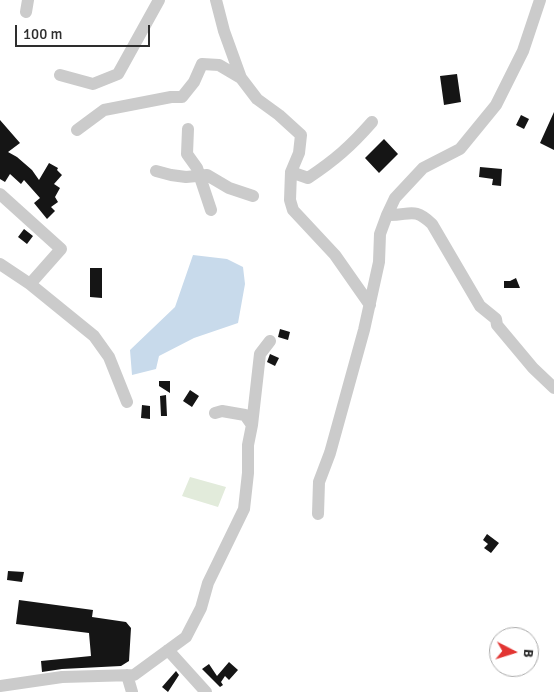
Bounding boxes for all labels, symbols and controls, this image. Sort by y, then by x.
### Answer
scale bar [18,15,152,47]
text: 100 m [23,25,63,43]
north arrow [489,627,539,677]
text: B [520,648,537,658]

